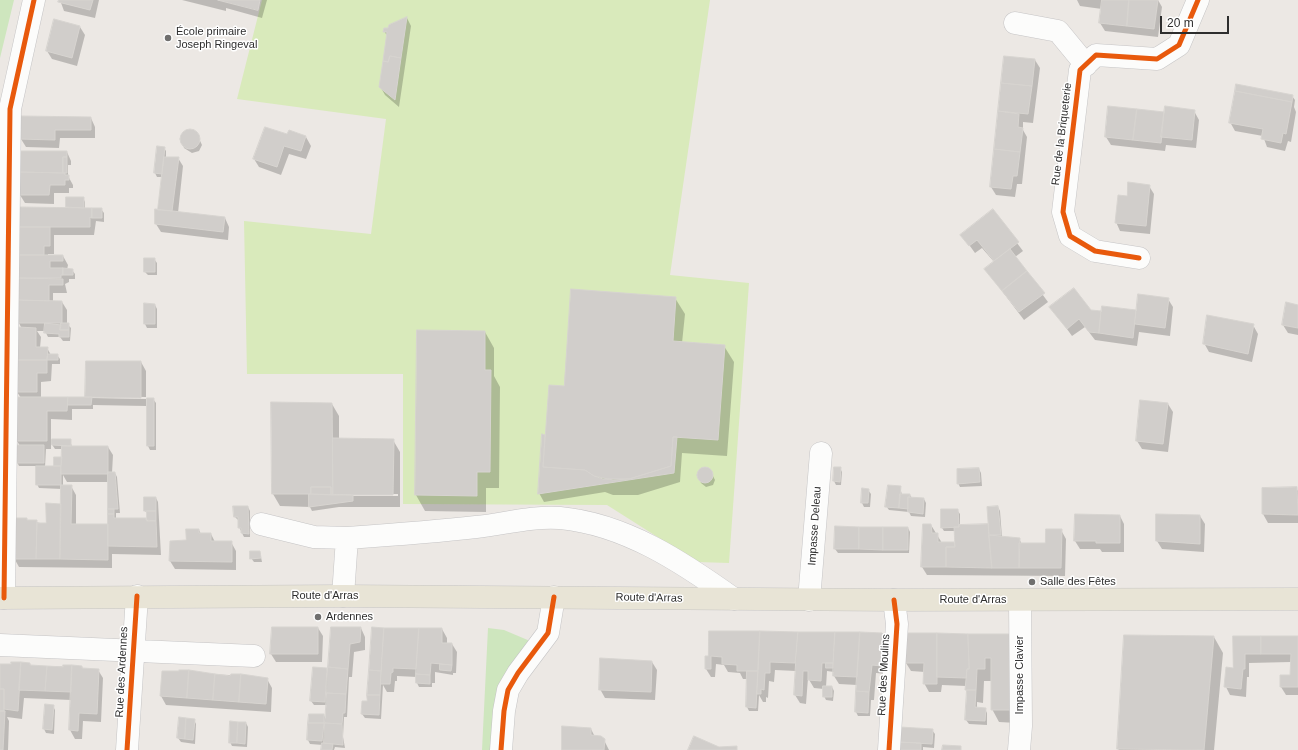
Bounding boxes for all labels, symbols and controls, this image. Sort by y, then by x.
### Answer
scale bar [1162,8,1231,34]
text: 20 m [1167,16,1194,30]
place label: École primaire Joseph Ringeval [176,25,257,51]
marker: École primaire Joseph Ringeval [163,33,173,43]
street label: Rue de la Briqueterie [1049,82,1075,186]
street label: Impasse Deleau [806,486,824,566]
place label: Salle des Fêtes [1040,575,1116,589]
marker: Salle des Fêtes [1027,577,1037,587]
street label: Route d'Arras [292,589,358,603]
street label: Route d'Arras [615,591,683,605]
street label: Route d'Arras [940,593,1006,607]
place label: Ardennes [326,610,373,624]
marker: Ardennes [313,612,323,622]
street label: Rue des Ardennes [113,626,131,718]
street label: Rue des Moulins [875,634,893,716]
street label: Impasse Clavier [1013,636,1027,714]

